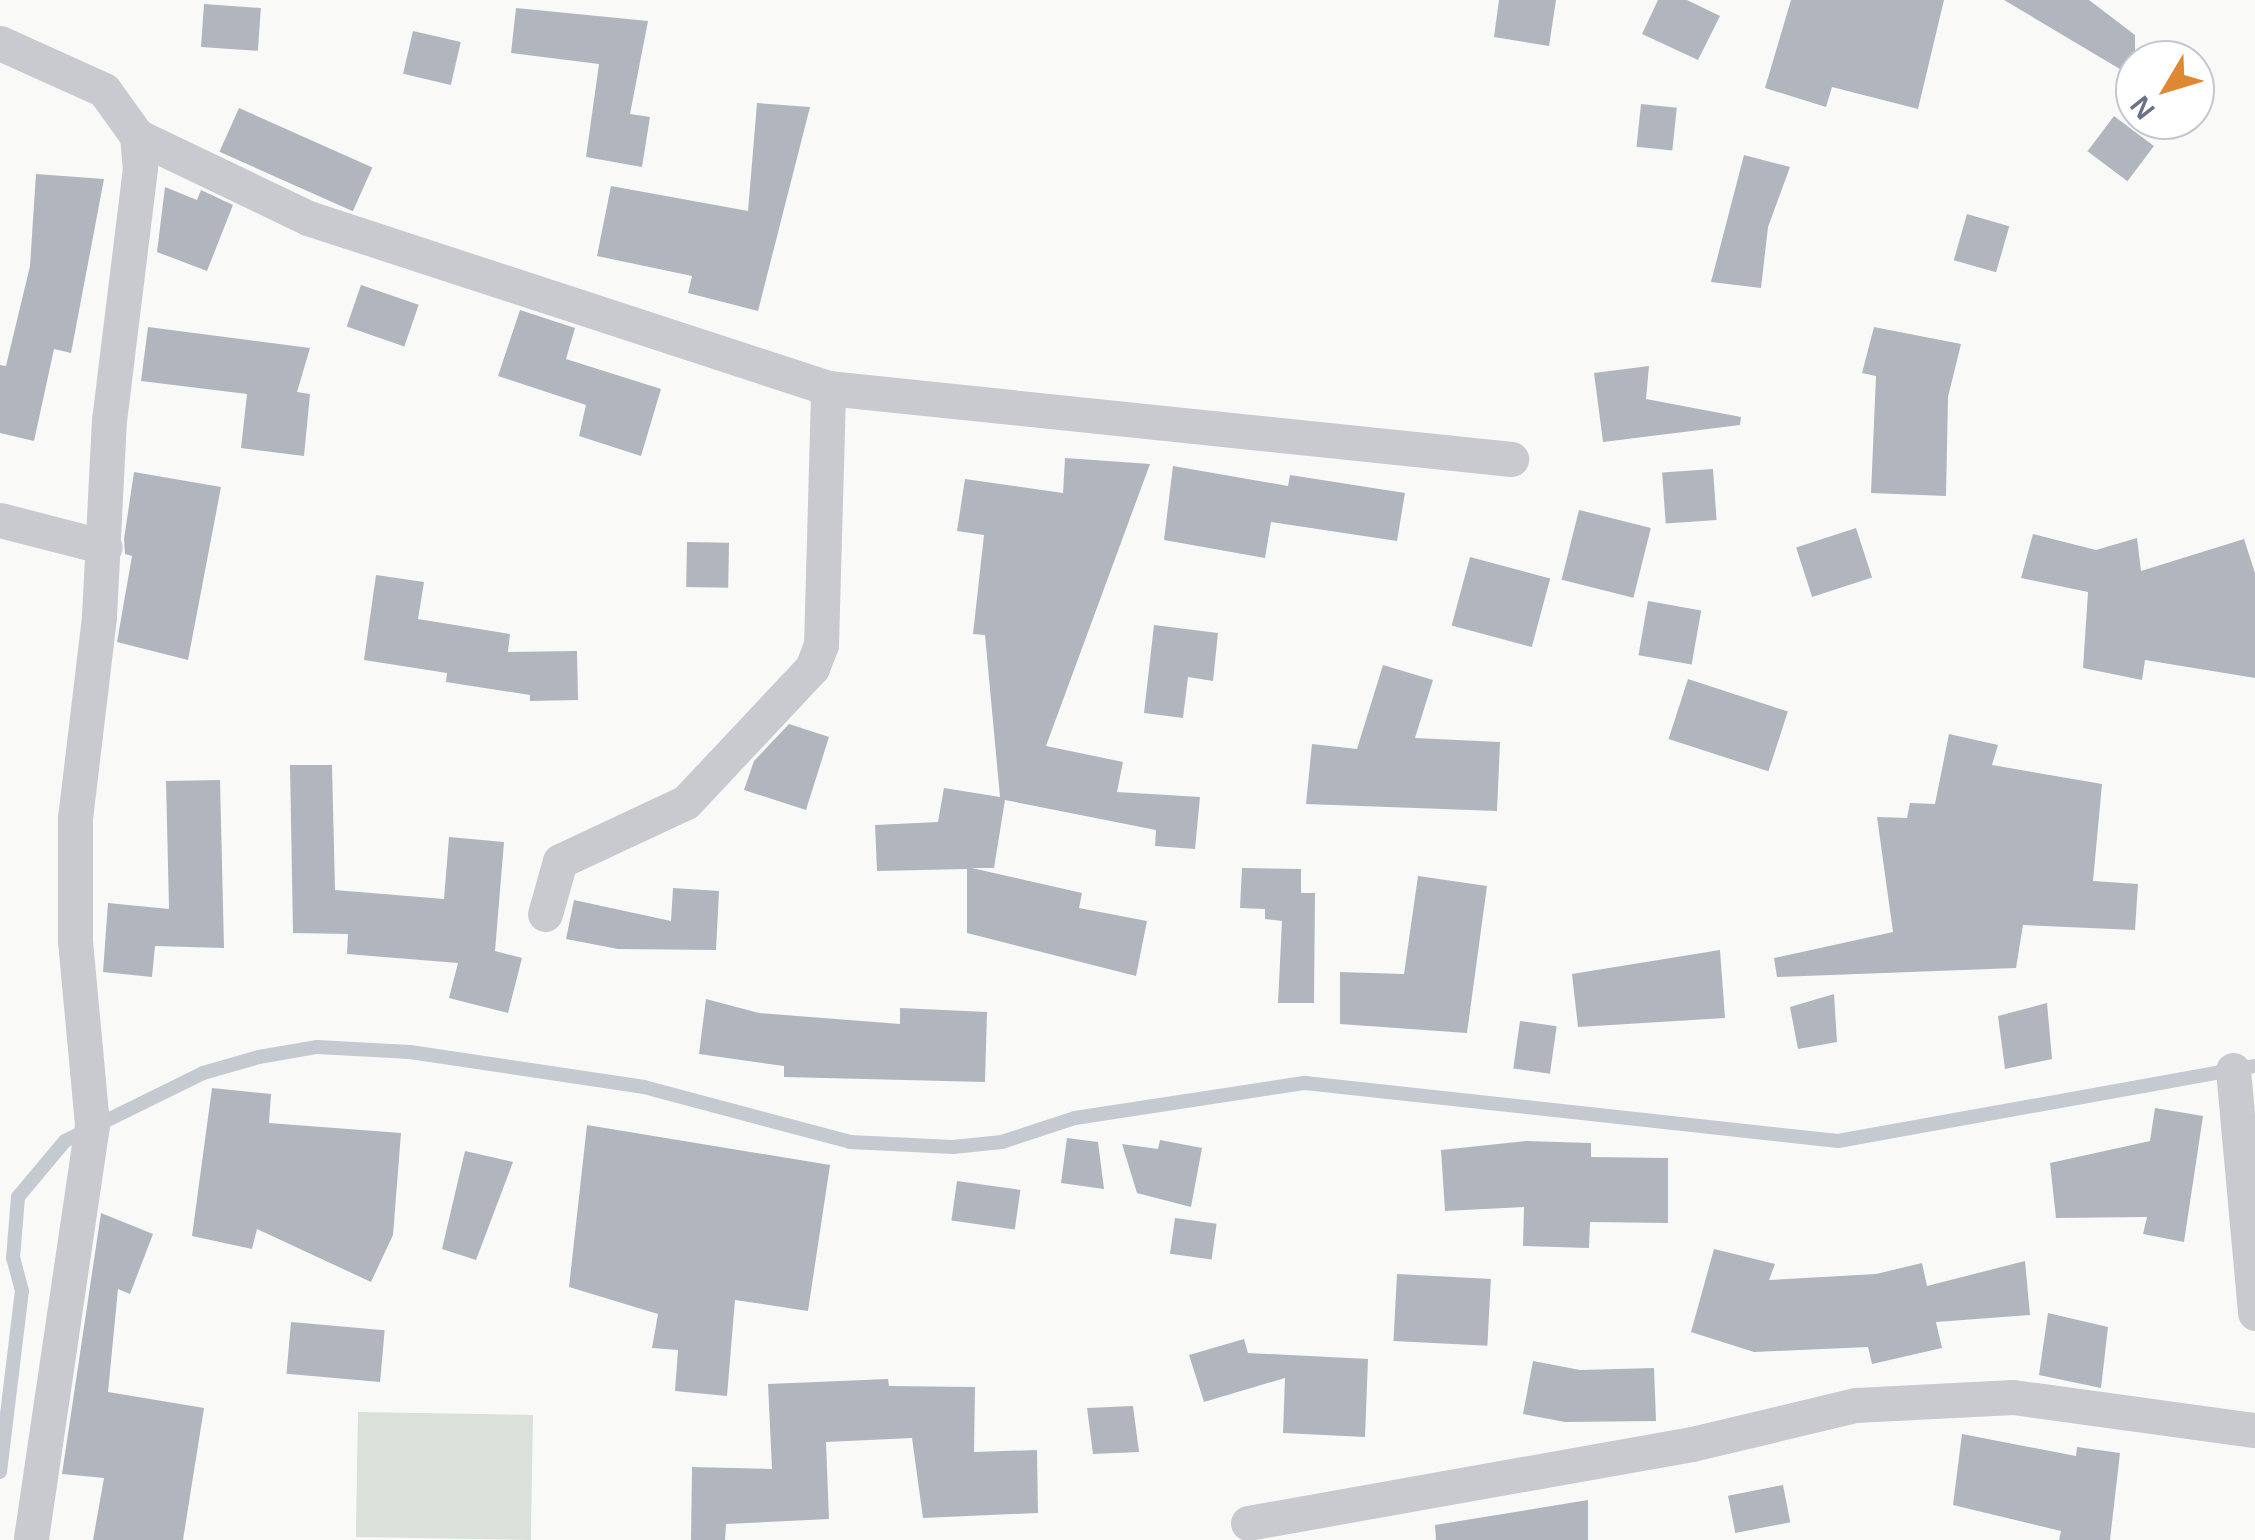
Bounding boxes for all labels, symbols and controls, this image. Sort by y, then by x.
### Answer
north arrow [2115,40,2215,140]
text: N [2124,90,2161,125]

